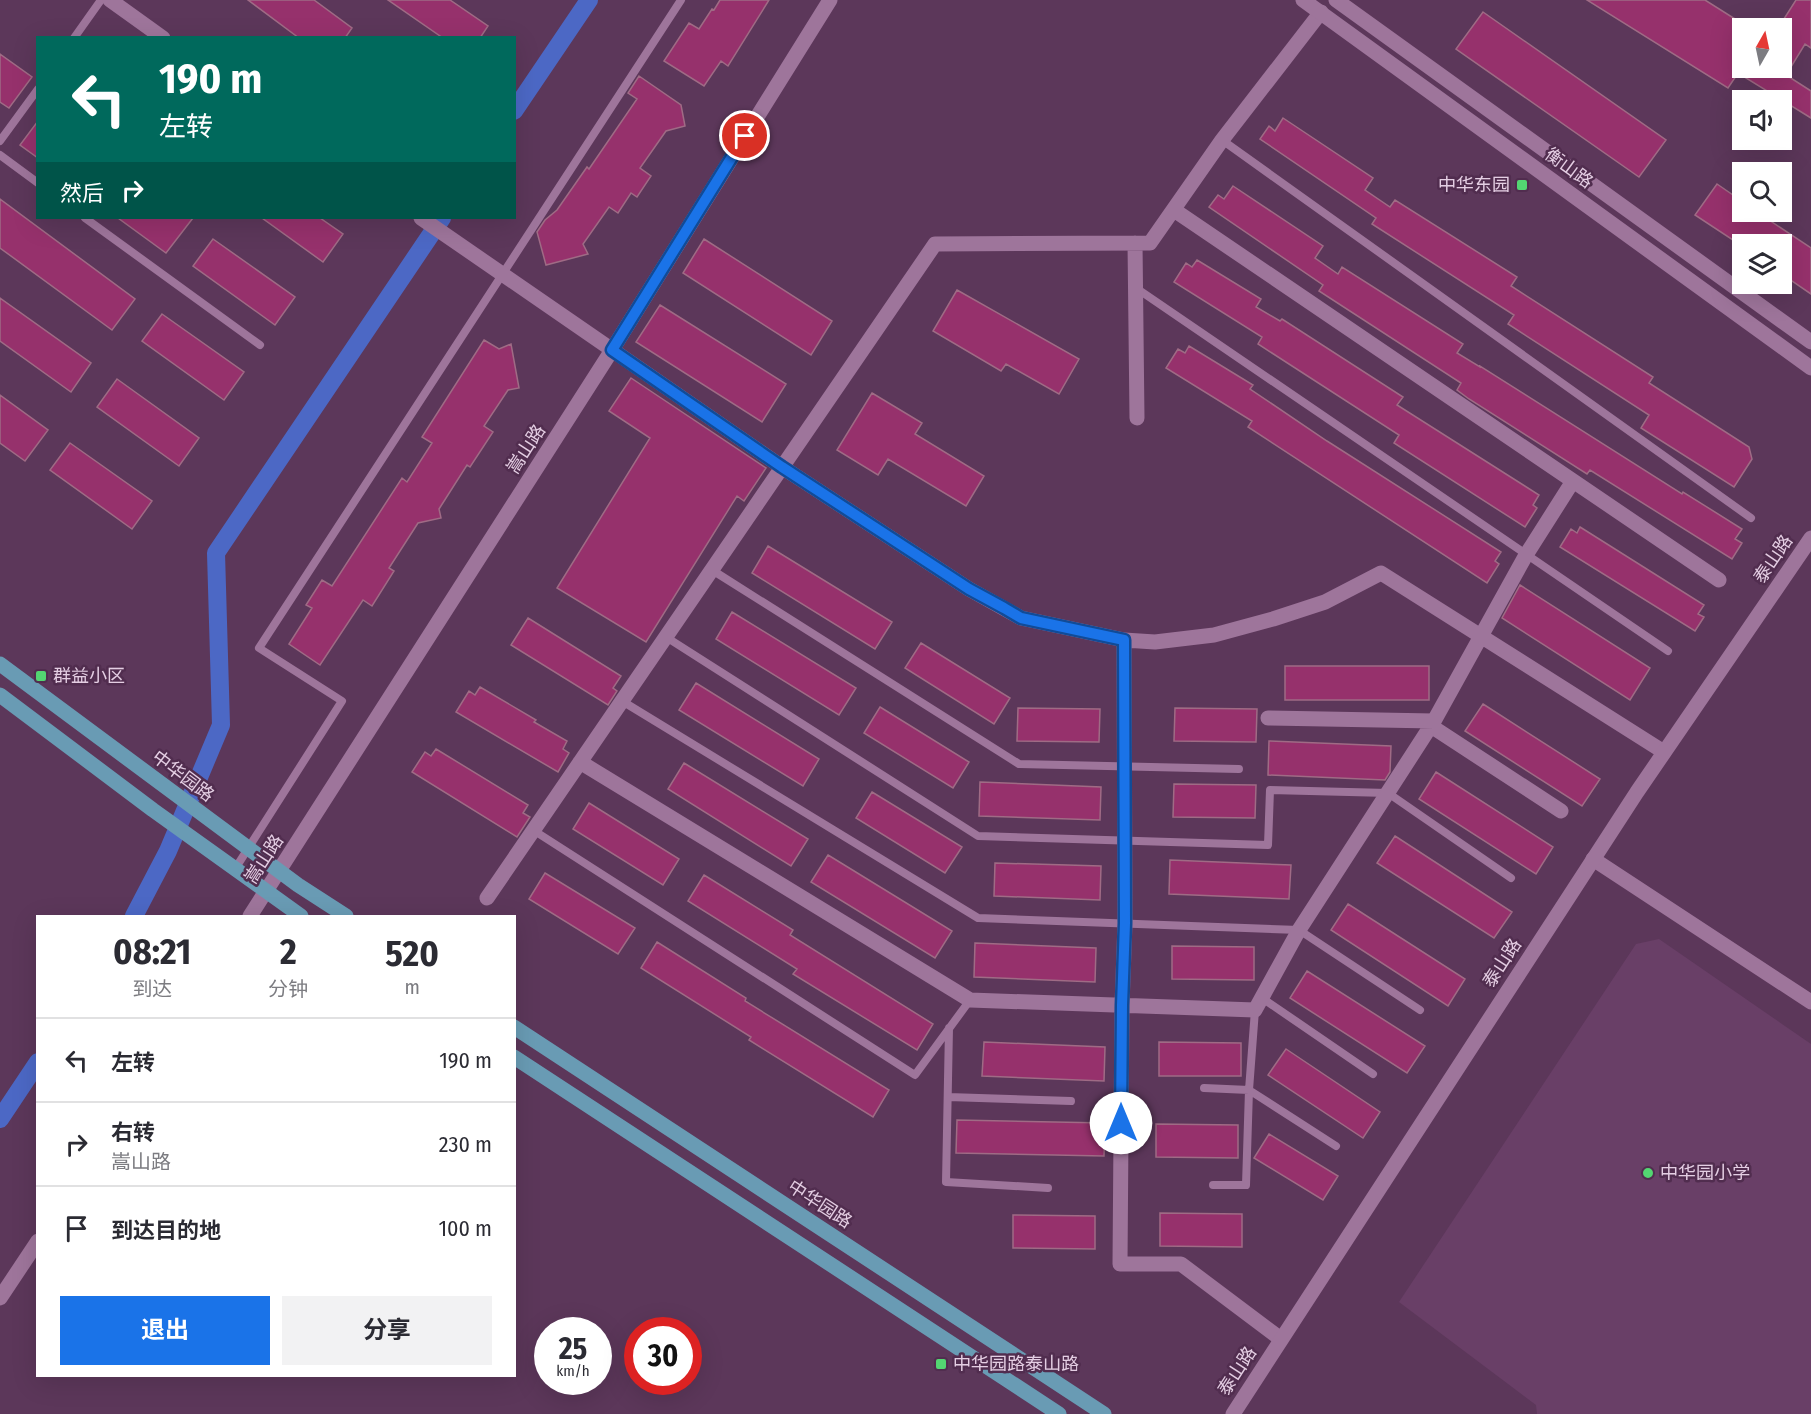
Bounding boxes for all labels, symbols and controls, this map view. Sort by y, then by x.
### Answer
north arrow [1732,18,1792,78]
map controls [1732,18,1792,294]
text: 190 m [159,54,262,104]
icon: left [60,60,138,138]
button: sound [1732,90,1792,150]
pin [719,110,770,161]
text: 左转 [159,111,213,143]
icon: arrive [728,119,761,152]
street label: 衡山路 [1541,143,1597,193]
button: search [1732,162,1792,222]
icon: right [116,174,149,207]
place label: 中华东园 [1438,174,1510,196]
marker: 中华东园 [1515,178,1529,192]
text: 然后 [60,180,104,207]
button: layers [1732,234,1792,294]
street label: 嵩山路 [502,420,550,478]
street label: 泰山路 [1749,530,1797,588]
place label: 群益小区 [53,665,125,687]
marker: 群益小区 [34,669,48,683]
street label: 中华园路 [148,746,218,806]
street label: 嵩山路 [240,830,288,888]
text: 08:21 [113,930,191,974]
text: 2 [280,930,297,974]
text: 520 [385,932,439,976]
street label: 泰山路 [1478,934,1526,992]
text: m [404,975,420,999]
text: 到达 [132,977,172,1001]
text: 分钟 [268,977,308,1001]
icon: left [60,1044,93,1077]
text: 190 m [439,1047,492,1074]
text: 左转 [111,1049,155,1076]
position arrow [1089,1091,1153,1155]
text: 右转 [111,1119,155,1146]
icon: right [60,1128,93,1161]
text: 230 m [439,1131,492,1158]
text: 嵩山路 [111,1150,171,1174]
place label: 中华园小学 [1660,1162,1750,1184]
marker: 中华园小学 [1641,1166,1655,1180]
street label: 中华园路 [784,1175,856,1233]
icon: arrive [60,1212,93,1245]
text: 100 m [438,1215,492,1242]
text: 到达目的地 [111,1217,221,1244]
button: 退出 [60,1296,270,1365]
button: 分享 [282,1296,492,1365]
speed limit sign: 30 [624,1317,702,1395]
text: 25 [559,1331,587,1367]
street label: 泰山路 [1213,1342,1261,1400]
place label: 中华园路泰山路 [953,1353,1079,1375]
marker: 中华园路泰山路 [934,1357,948,1371]
text: km/h [556,1362,590,1380]

